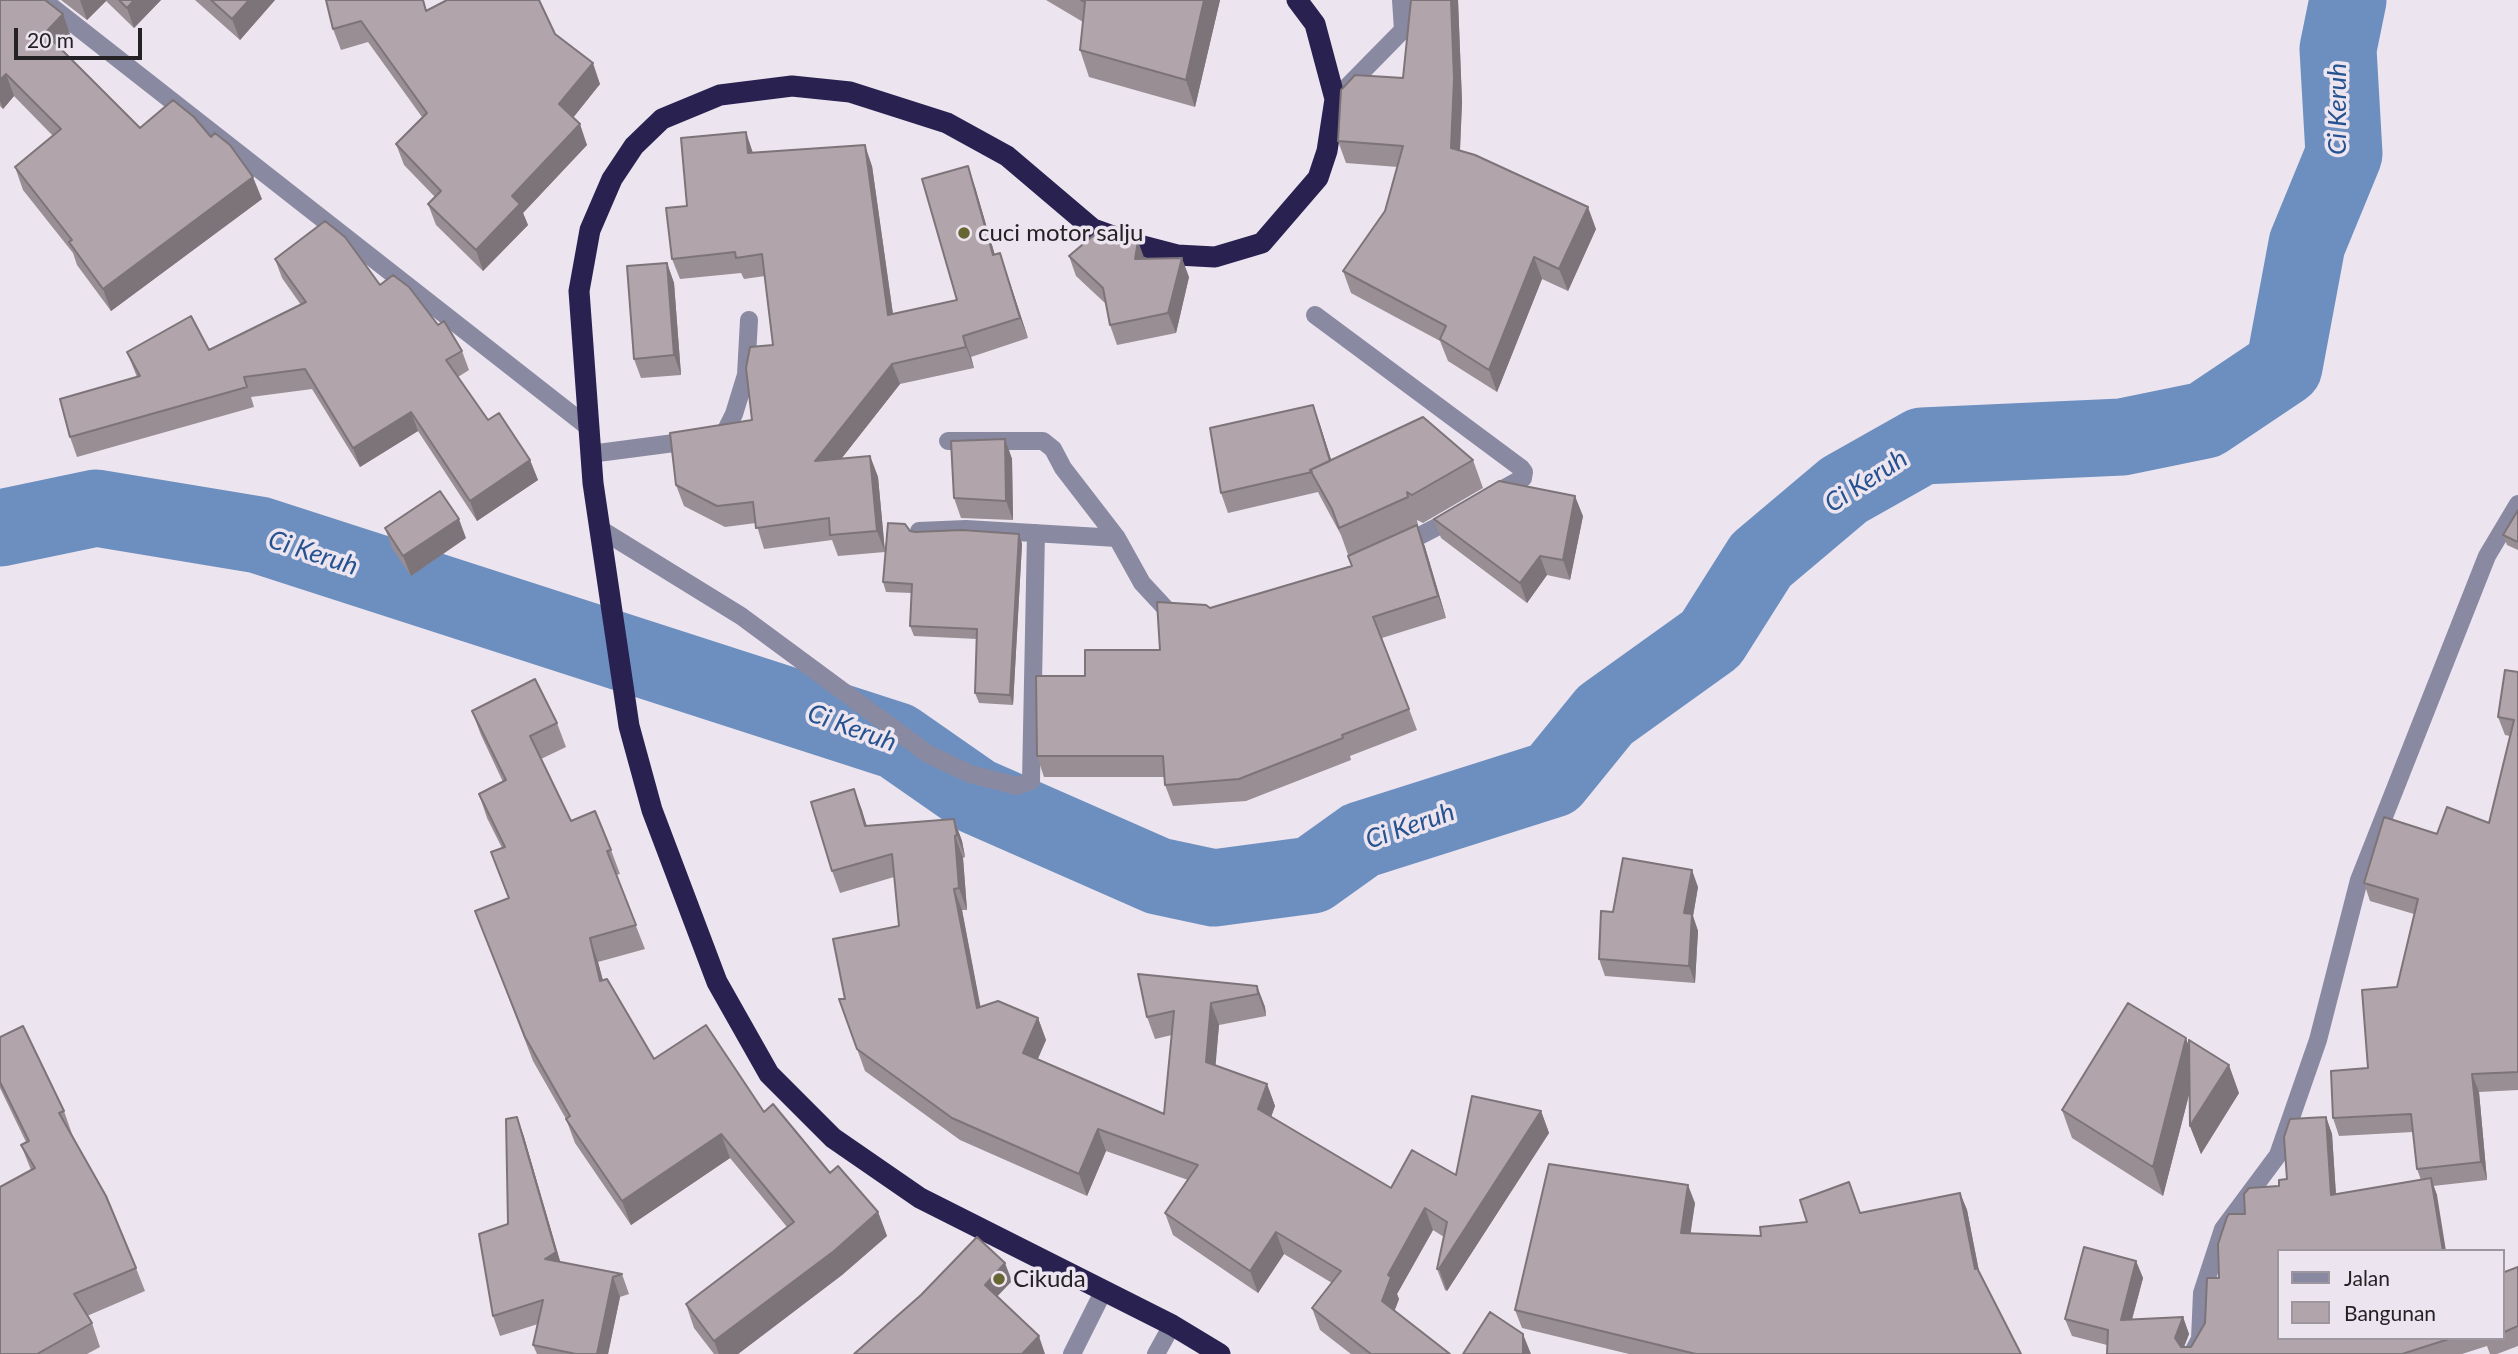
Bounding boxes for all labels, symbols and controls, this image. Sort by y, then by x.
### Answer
scale bar [18,14,145,58]
text: 20 m [27,27,74,52]
water label: Ci Keruh [2322,63,2354,155]
place label: cuci motor salju [978,219,1143,247]
marker: cuci motor salju [956,225,972,241]
water label: Ci Keruh [1819,443,1913,519]
water label: Ci Keruh [264,524,362,582]
water label: Ci Keruh [803,698,901,758]
water label: Ci Keruh [1361,796,1459,856]
legend [2276,1249,2504,1340]
place label: Cikuda [1013,1265,1086,1293]
text: Jalan [2344,1265,2390,1290]
marker: Cikuda [991,1271,1007,1287]
text: Bangunan [2344,1300,2436,1325]

